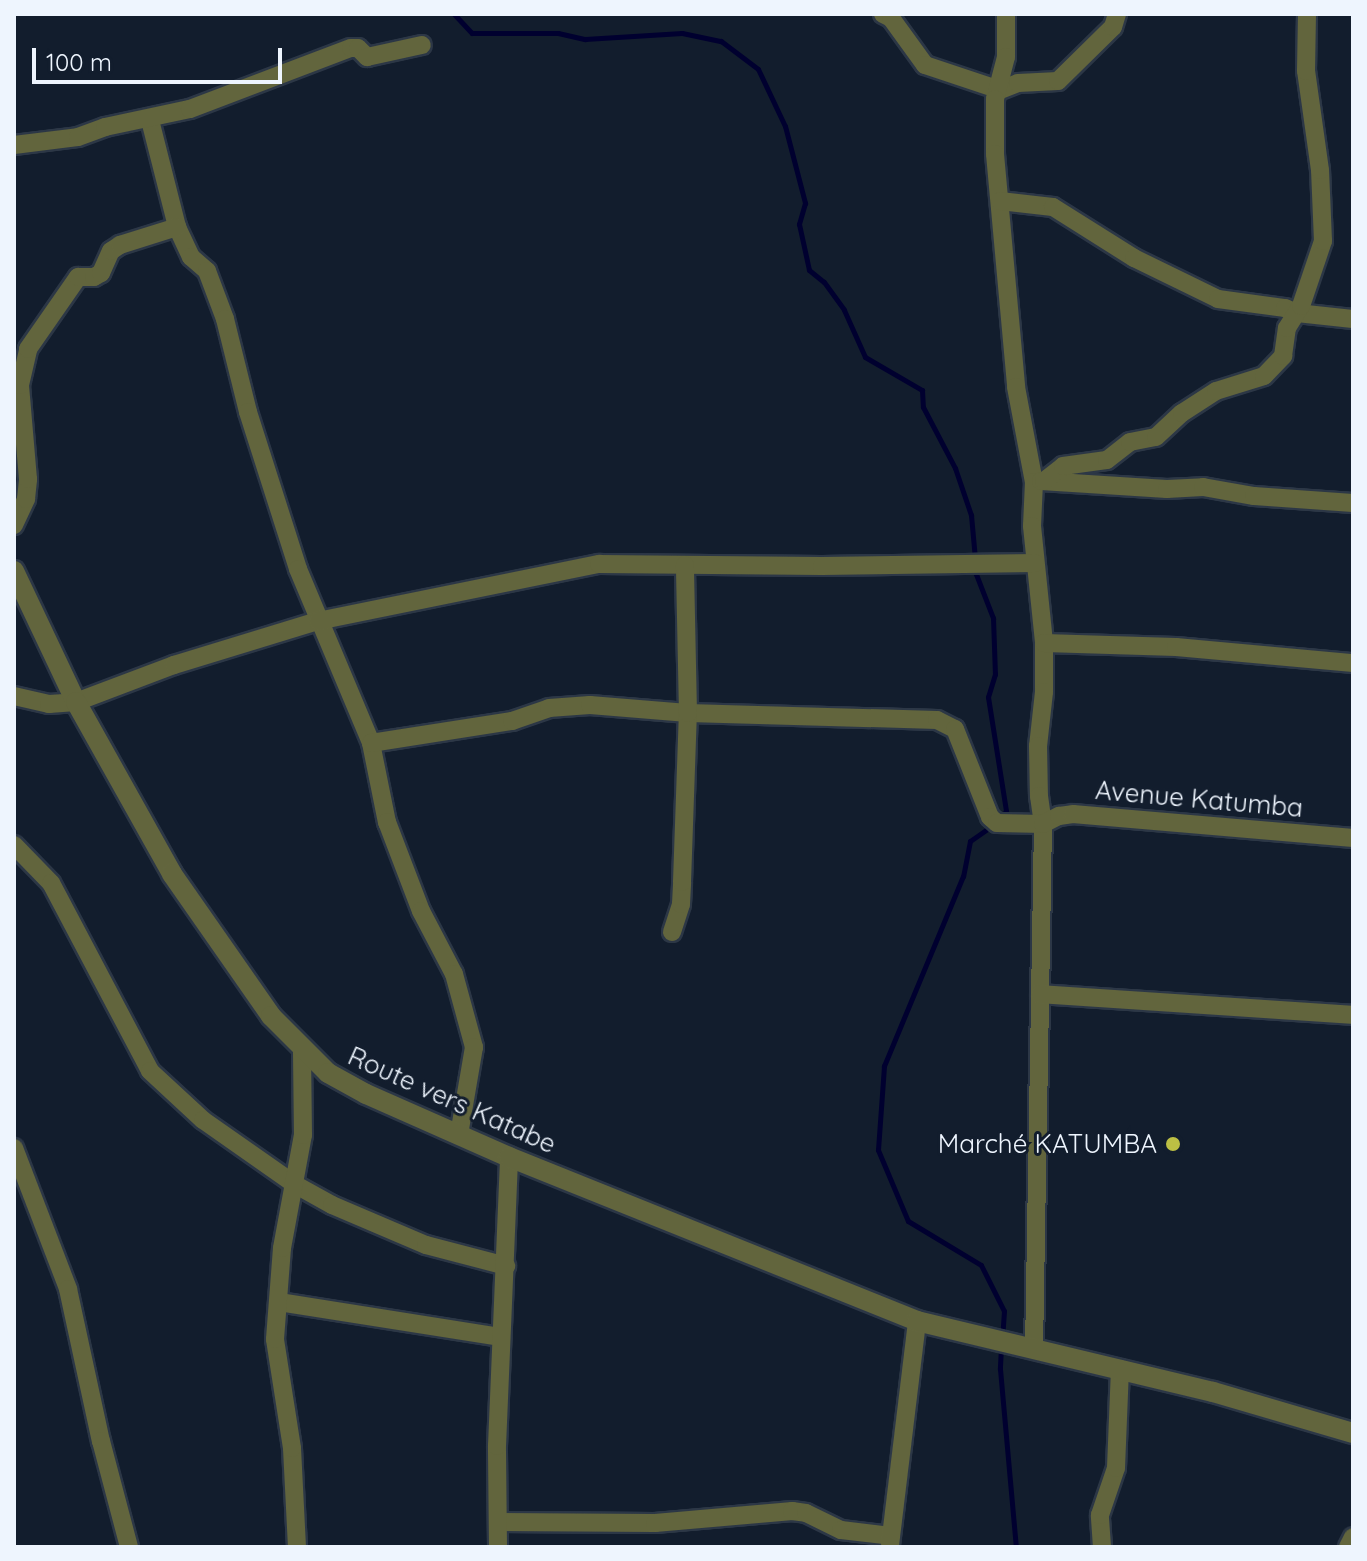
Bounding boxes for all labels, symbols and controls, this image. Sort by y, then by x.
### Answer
scale bar [36,32,286,82]
text: 100 m [46,47,112,77]
street label: Avenue Katumba [1094,774,1304,824]
street label: Route vers Katabe [343,1040,561,1160]
place label: Marché KATUMBA [938,1128,1157,1160]
marker: Marché KATUMBA [1164,1135,1182,1153]

